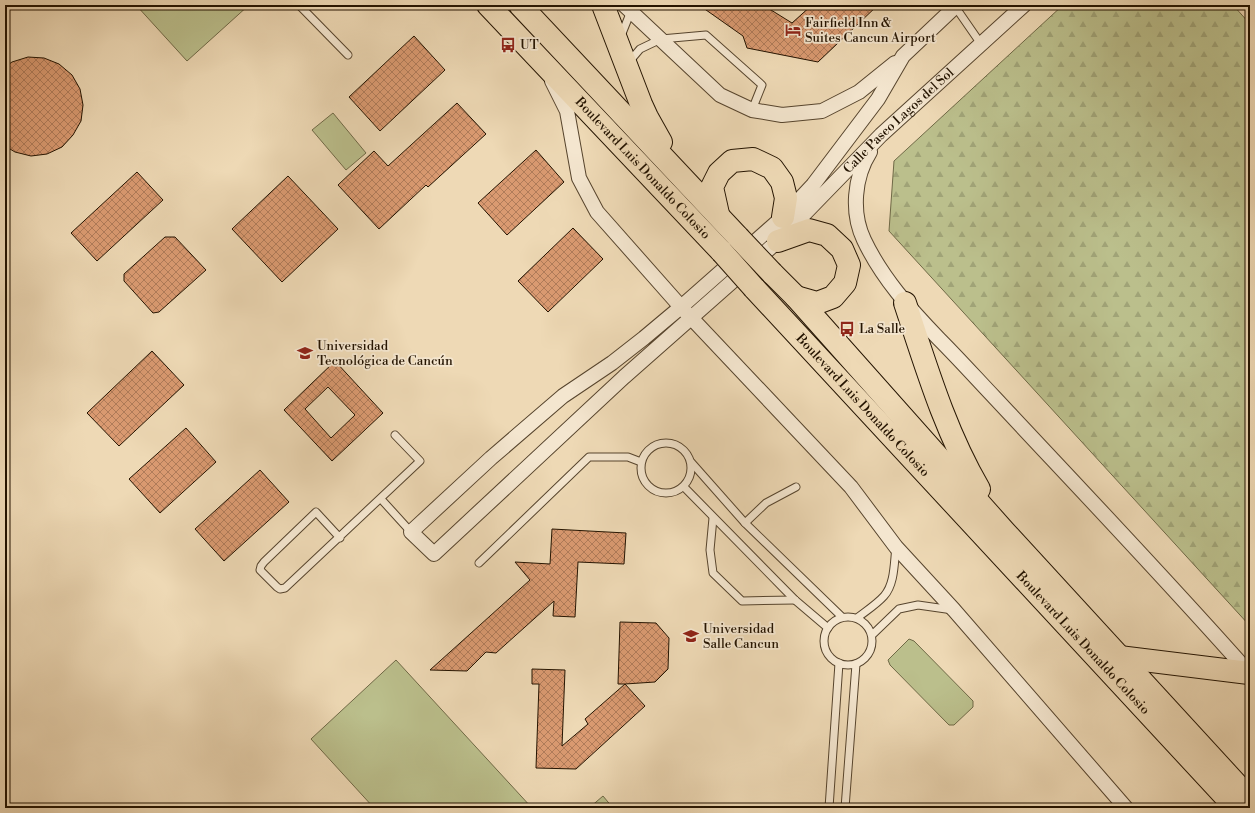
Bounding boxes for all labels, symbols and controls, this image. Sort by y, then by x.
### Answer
place label: Fairfield Inn & Suites Cancun Airport [805,15,936,46]
hotel icon: Fairfield Inn & Suites Cancun Airport [784,21,802,39]
bus stop icon: UT [499,36,517,54]
place label: UT [520,37,539,53]
street label: Calle Paseo Lagos del Sol [840,65,957,177]
street label: Boulevard Luis Donaldo Colosio [571,93,714,243]
bus stop icon: La Salle [838,320,856,338]
place label: La Salle [859,321,906,337]
street label: Boulevard Luis Donaldo Colosio [792,330,933,480]
place label: Universidad Tecnológica de Cancún [317,338,453,369]
school or university icon: Universidad Tecnológica de Cancún [296,344,314,362]
street label: Boulevard Luis Donaldo Colosio [1012,567,1153,718]
place label: Universidad Salle Cancun [703,621,779,652]
school or university icon: Universidad Salle Cancun [682,627,700,645]

